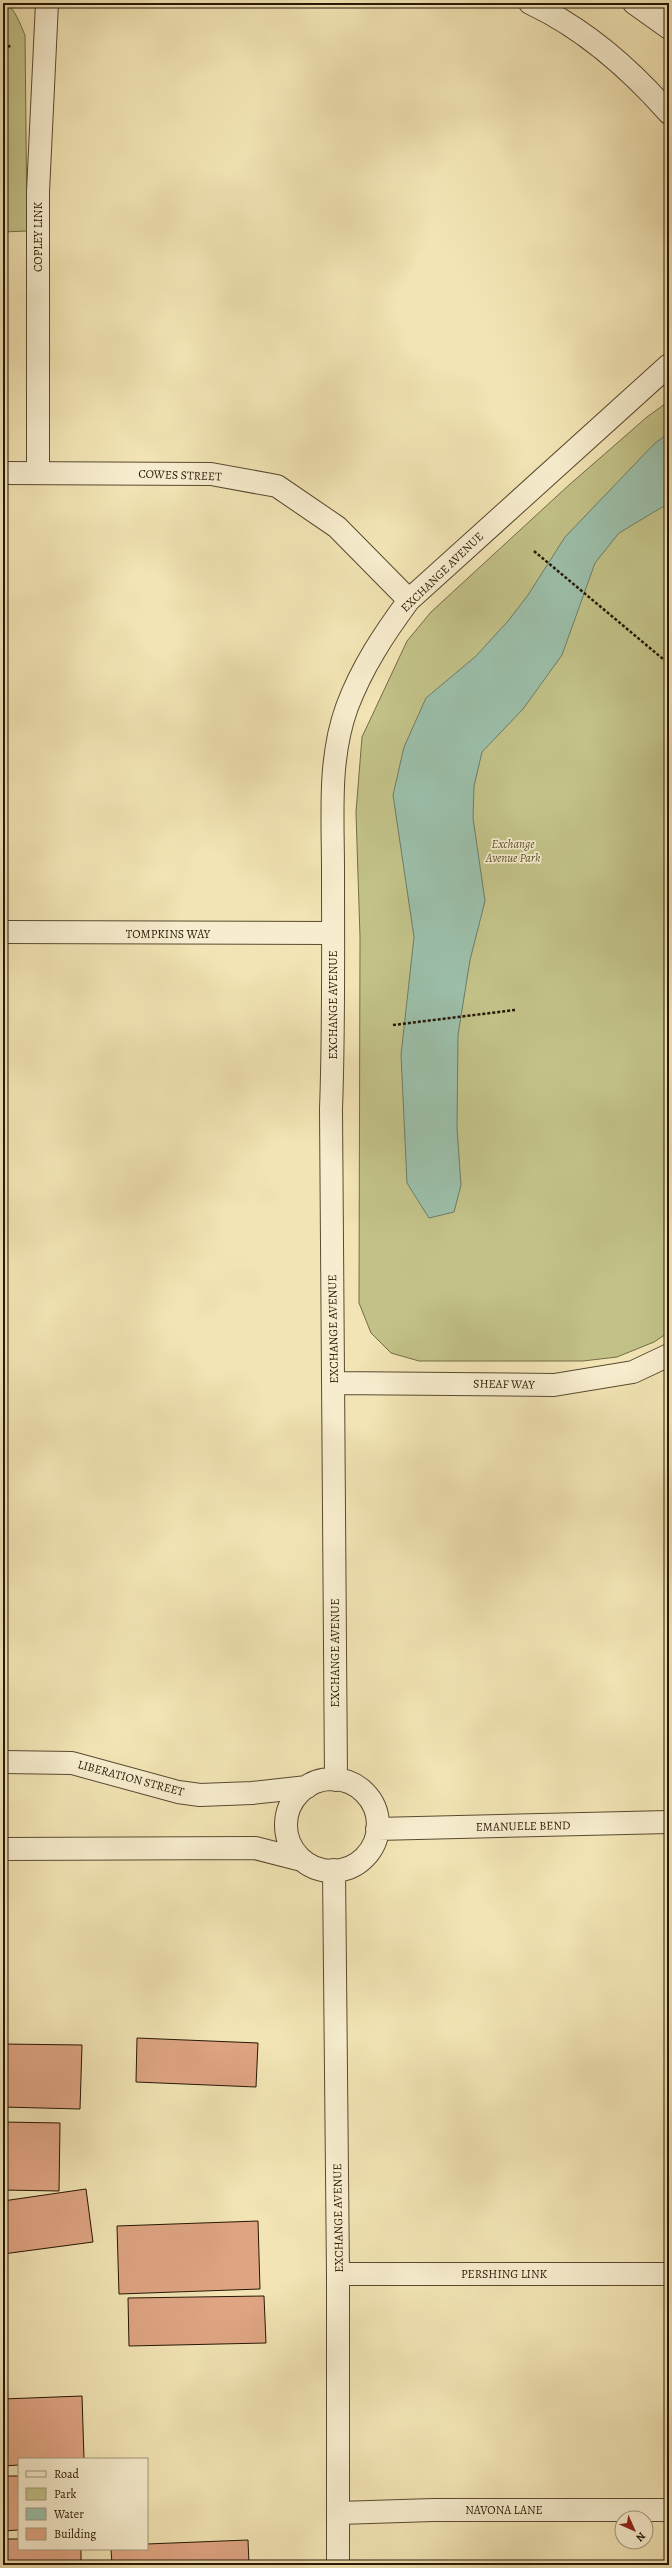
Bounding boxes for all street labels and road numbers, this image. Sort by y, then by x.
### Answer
street label: COPLEY LINK [30,202,46,272]
street label: COWES STREET [138,466,222,484]
street label: EXCHANGE AVENUE [397,528,487,616]
street label: TOMPKINS WAY [126,926,211,942]
street label: EXCHANGE AVENUE [325,950,341,1060]
street label: EXCHANGE AVENUE [324,1274,342,1384]
street label: SHEAF WAY [473,1375,536,1393]
street label: EXCHANGE AVENUE [327,1598,343,1708]
street label: LIBERATION STREET [76,1756,186,1800]
street label: EMANUELE BEND [475,1817,571,1835]
street label: EXCHANGE AVENUE [329,2163,347,2273]
street label: PERSHING LINK [461,2266,548,2282]
street label: NAVONA LANE [465,2502,543,2518]

